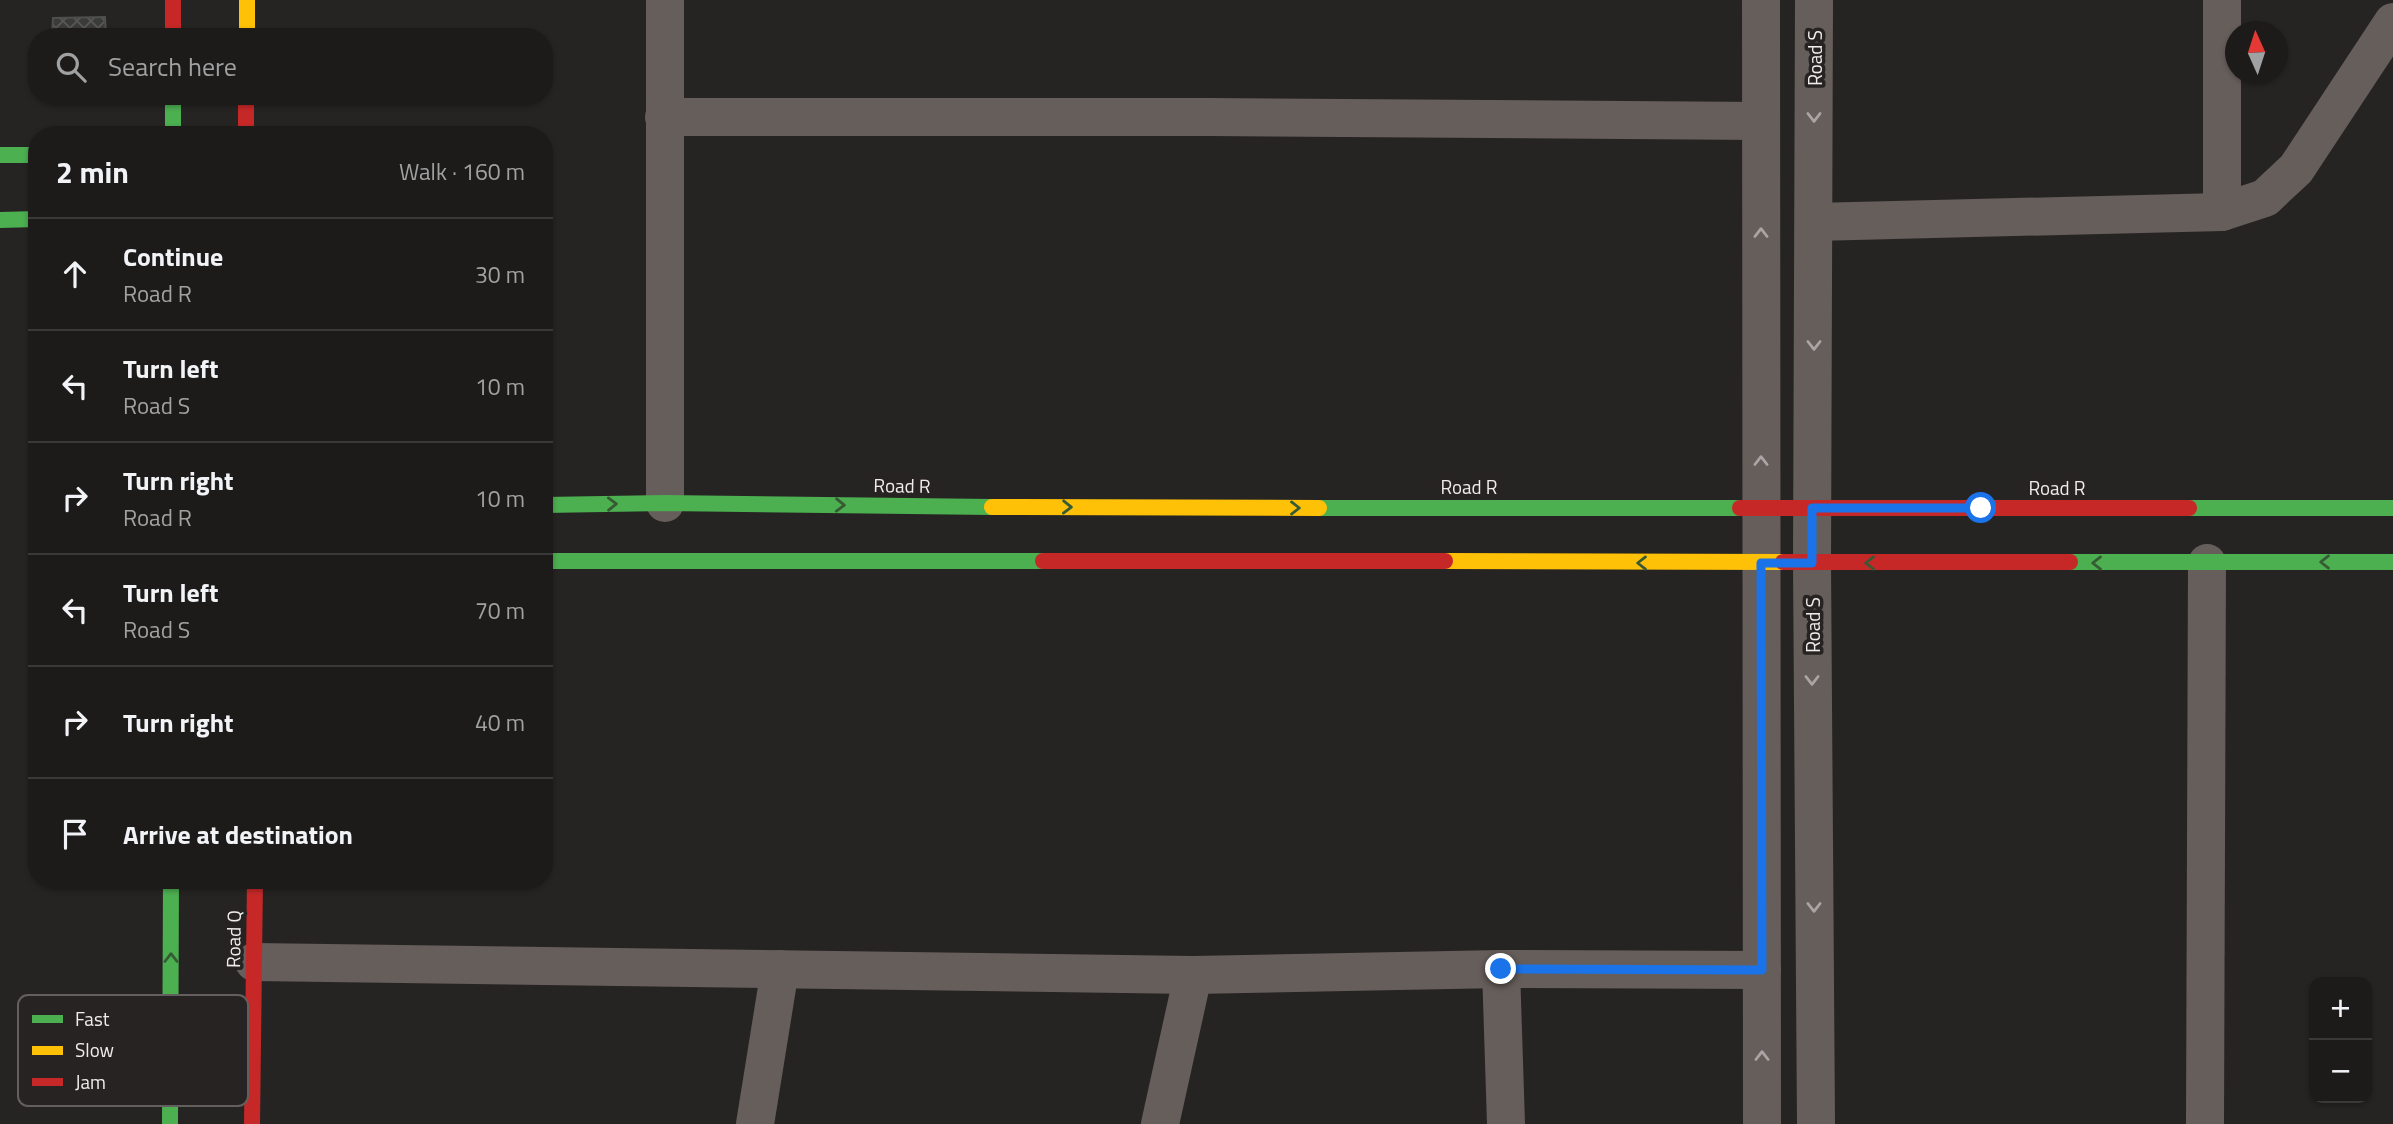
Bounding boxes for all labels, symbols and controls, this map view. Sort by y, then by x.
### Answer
north arrow [2225,21,2288,84]
search box [28,28,553,105]
street label: Road S [1800,30,1829,86]
text: Search here [108,47,237,86]
icon: search [52,48,90,86]
one-way arrow [1806,112,1822,123]
text: 2 min [56,149,129,195]
text: Walk · 160 m [399,154,525,189]
one-way arrow [1753,228,1769,238]
text: Continue [123,237,223,276]
icon: ahead [56,255,94,293]
text: 30 m [475,257,525,292]
text: Road R [123,276,192,311]
one-way arrow [1806,339,1821,350]
text: Turn left [123,349,218,388]
icon: left [56,367,94,405]
text: 10 m [475,369,525,404]
text: Road S [123,388,190,423]
one-way arrow [1753,455,1769,466]
text: Turn right [123,461,234,500]
street label: Road R [873,470,931,500]
street label: Road R [1440,472,1498,501]
street label: Road R [2028,473,2086,502]
icon: right [56,479,94,517]
text: 10 m [475,481,525,516]
route start [1965,492,1996,523]
one-way arrow [608,496,618,512]
one-way arrow [835,497,846,513]
text: Road R [123,500,192,535]
one-way arrow [1062,500,1073,515]
one-way arrow [1290,500,1301,516]
one-way arrow [2319,554,2330,570]
one-way arrow [1637,555,1647,571]
one-way arrow [1864,555,1875,571]
one-way arrow [2092,555,2102,571]
text: Turn left [123,573,218,612]
icon: left [56,591,94,629]
text: 70 m [475,593,525,628]
street label: Road S [1798,597,1827,653]
text: Road S [123,612,190,647]
one-way arrow [1805,675,1820,686]
icon: right [56,703,94,741]
text: Turn right [123,703,234,742]
text: 40 m [475,705,525,740]
icon: arrive [56,815,94,853]
text: Arrive at destination [123,815,353,854]
one-way arrow [1806,903,1822,913]
street label: Road Q [218,910,248,968]
one-way arrow [163,952,179,963]
route end [1485,953,1516,984]
map controls [2309,977,2372,1103]
button: + [2309,977,2372,1040]
legend [18,995,248,1106]
text: Fast [75,1004,110,1033]
text: Slow [75,1035,114,1064]
button: − [2309,1040,2372,1103]
one-way arrow [1754,1050,1770,1061]
text: Jam [75,1067,106,1096]

